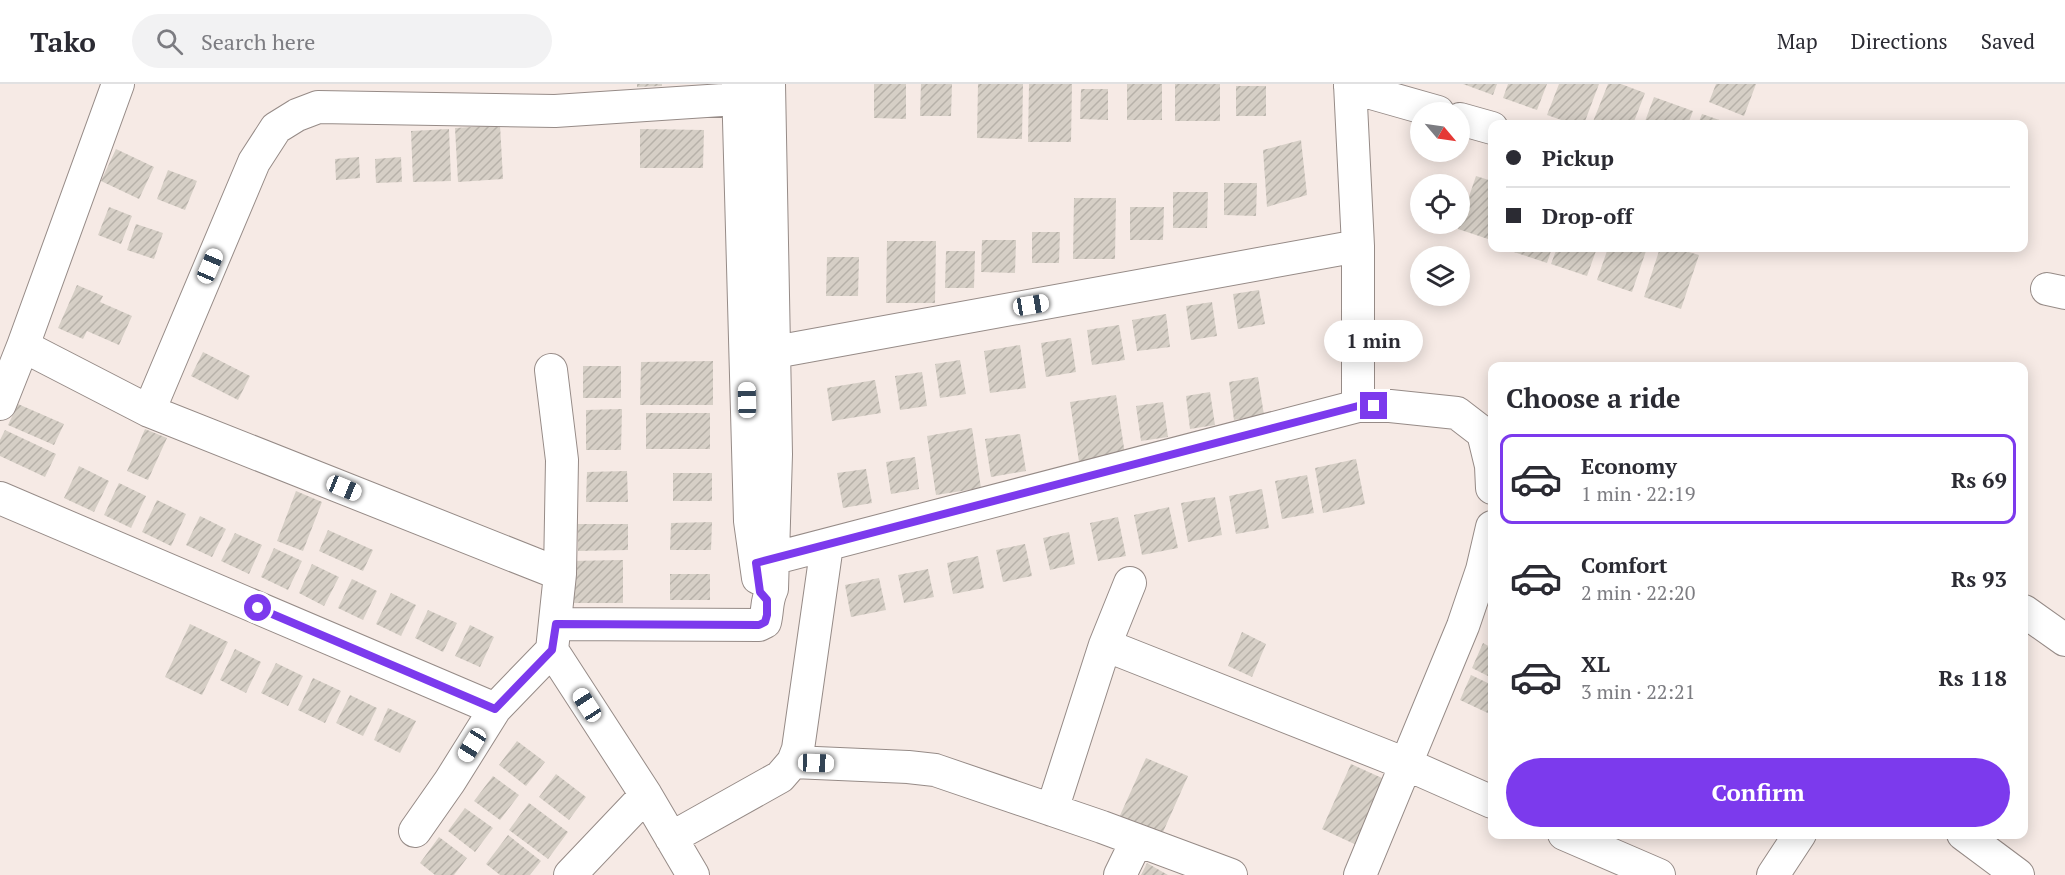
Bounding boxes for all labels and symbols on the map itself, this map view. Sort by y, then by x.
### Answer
north arrow [1410,102,1470,162]
car [195,246,225,286]
car [1012,293,1050,317]
callout: 1 min [1324,319,1424,361]
car [738,382,756,418]
route end [1360,392,1387,419]
car [324,473,364,503]
route start [244,594,271,621]
car [570,685,604,725]
car [455,725,489,765]
car [798,753,834,773]

